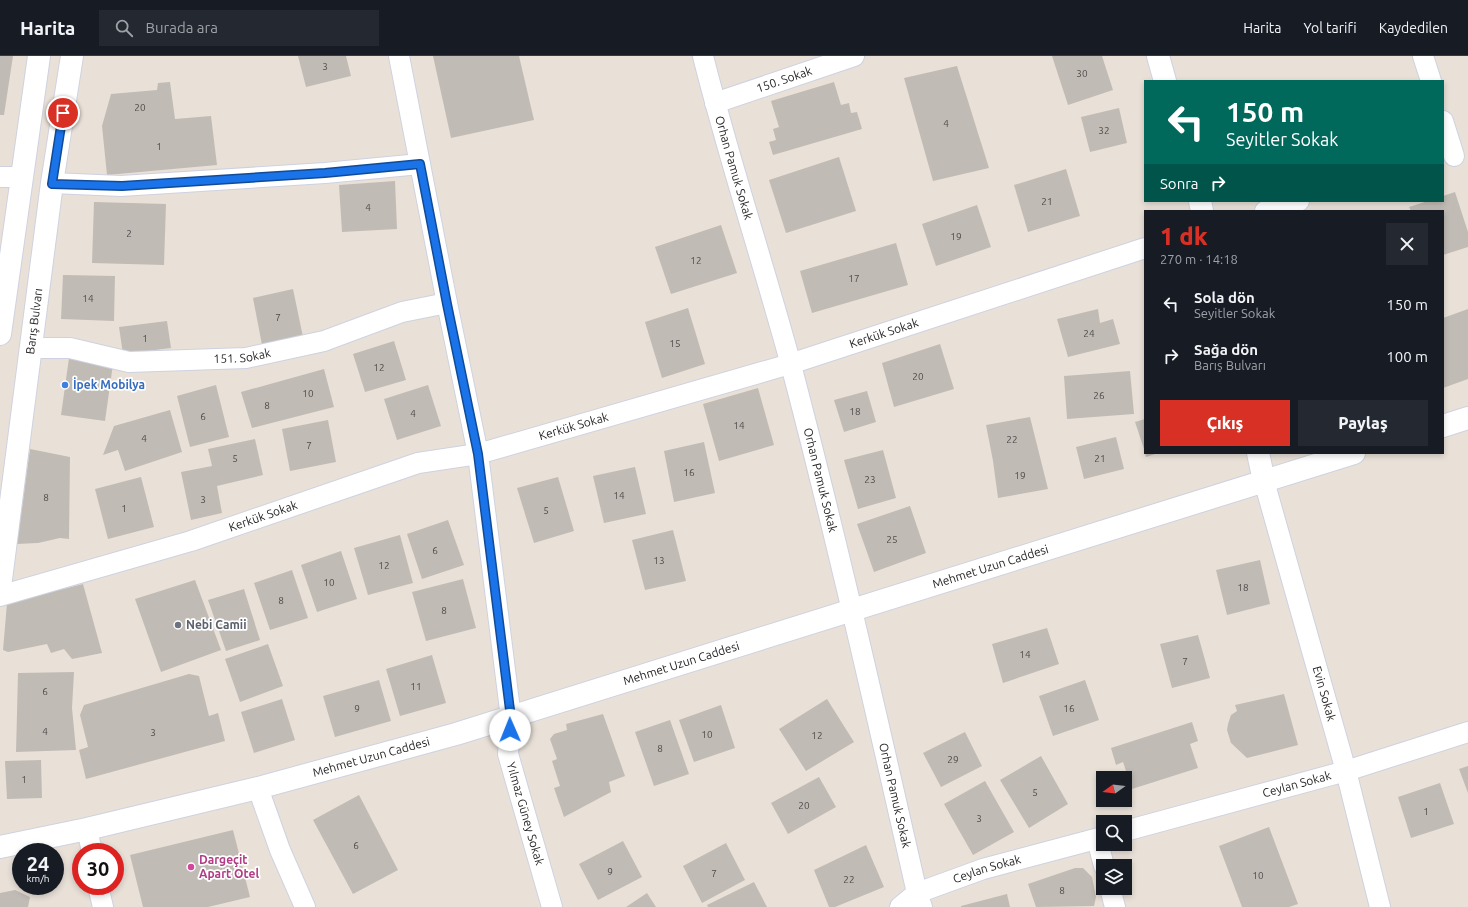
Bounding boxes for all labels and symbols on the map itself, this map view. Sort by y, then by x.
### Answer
house number: 3 [322,61,328,72]
street label: 150. Sokak [755,64,813,95]
house number: 30 [1076,68,1088,79]
pin [46,96,80,130]
house number: 20 [134,102,146,113]
street label: Orhan Pamuk Sokak [713,114,755,221]
house number: 4 [943,118,949,129]
house number: 32 [1098,125,1110,136]
house number: 1 [156,141,162,152]
house number: 21 [1041,196,1053,207]
house number: 4 [365,202,371,213]
house number: 2 [126,228,132,239]
house number: 19 [950,231,962,242]
house number: 12 [690,255,702,266]
house number: 17 [848,273,860,284]
street label: Barış Bulvarı [23,287,44,355]
house number: 14 [82,293,94,304]
house number: 7 [275,312,281,323]
street label: Kerkük Sokak [848,316,920,350]
house number: 24 [1083,328,1095,339]
house number: 1 [142,333,148,344]
house number: 15 [669,338,681,349]
street label: 151. Sokak [213,346,272,365]
house number: 12 [373,362,385,373]
house number: 20 [912,371,924,382]
place label: İpek Mobilya [73,377,145,391]
marker: İpek Mobilya [60,380,70,390]
house number: 10 [302,388,314,399]
house number: 26 [1093,390,1105,401]
house number: 8 [264,400,270,411]
house number: 18 [849,406,861,417]
house number: 4 [410,408,416,419]
street label: Kerkük Sokak [537,410,610,442]
house number: 6 [200,411,206,422]
house number: 14 [733,420,745,431]
street label: Orhan Pamuk Sokak [801,426,840,534]
house number: 4 [141,433,147,444]
house number: 22 [1006,434,1018,445]
house number: 7 [306,440,312,451]
house number: 5 [232,453,238,464]
house number: 21 [1094,453,1106,464]
house number: 16 [683,467,695,478]
house number: 19 [1014,470,1026,481]
house number: 23 [864,474,876,485]
house number: 14 [613,490,625,501]
house number: 8 [43,492,49,503]
house number: 3 [200,494,206,505]
street label: Kerkük Sokak [227,498,299,534]
house number: 1 [121,503,127,514]
house number: 5 [543,505,549,516]
house number: 25 [886,534,898,545]
street label: Mehmet Uzun Caddesi [931,542,1050,591]
house number: 6 [432,545,438,556]
house number: 13 [653,555,665,566]
house number: 12 [378,560,390,571]
house number: 10 [323,577,335,588]
house number: 18 [1237,582,1249,593]
house number: 8 [278,595,284,606]
house number: 8 [441,605,447,616]
place label: Nebi Camii [186,618,247,631]
marker: Nebi Camii [173,620,183,630]
street label: Mehmet Uzun Caddesi [622,639,741,687]
house number: 14 [1019,649,1031,660]
house number: 7 [1182,656,1188,667]
street label: Evin Sokak [1311,665,1339,723]
house number: 11 [410,681,422,692]
house number: 6 [42,686,48,697]
house number: 9 [354,703,360,714]
house number: 16 [1063,703,1075,714]
position arrow [489,709,531,751]
house number: 4 [42,726,48,737]
house number: 3 [150,727,156,738]
house number: 10 [701,729,713,740]
house number: 12 [811,730,823,741]
street label: Mehmet Uzun Caddesi [311,734,431,779]
street label: Orhan Pamuk Sokak [877,742,914,849]
house number: 8 [657,743,663,754]
house number: 29 [947,754,959,765]
street label: Yılmaz Güney Sokak [505,760,547,867]
street label: Ceylan Sokak [1261,768,1332,799]
north arrow [1096,771,1132,807]
house number: 1 [21,774,27,785]
house number: 5 [1032,787,1038,798]
house number: 20 [798,800,810,811]
house number: 1 [1423,806,1429,817]
house number: 3 [976,813,982,824]
house number: 6 [353,840,359,851]
speed limit sign: 30 [72,843,124,895]
street label: Ceylan Sokak [951,852,1022,885]
place label: Dargeçit Apart Otel [199,853,259,880]
marker: Dargeçit Apart Otel [186,862,196,872]
house number: 9 [607,866,613,877]
house number: 7 [711,868,717,879]
house number: 10 [1252,870,1264,881]
house number: 22 [843,874,855,885]
house number: 8 [1059,885,1065,896]

